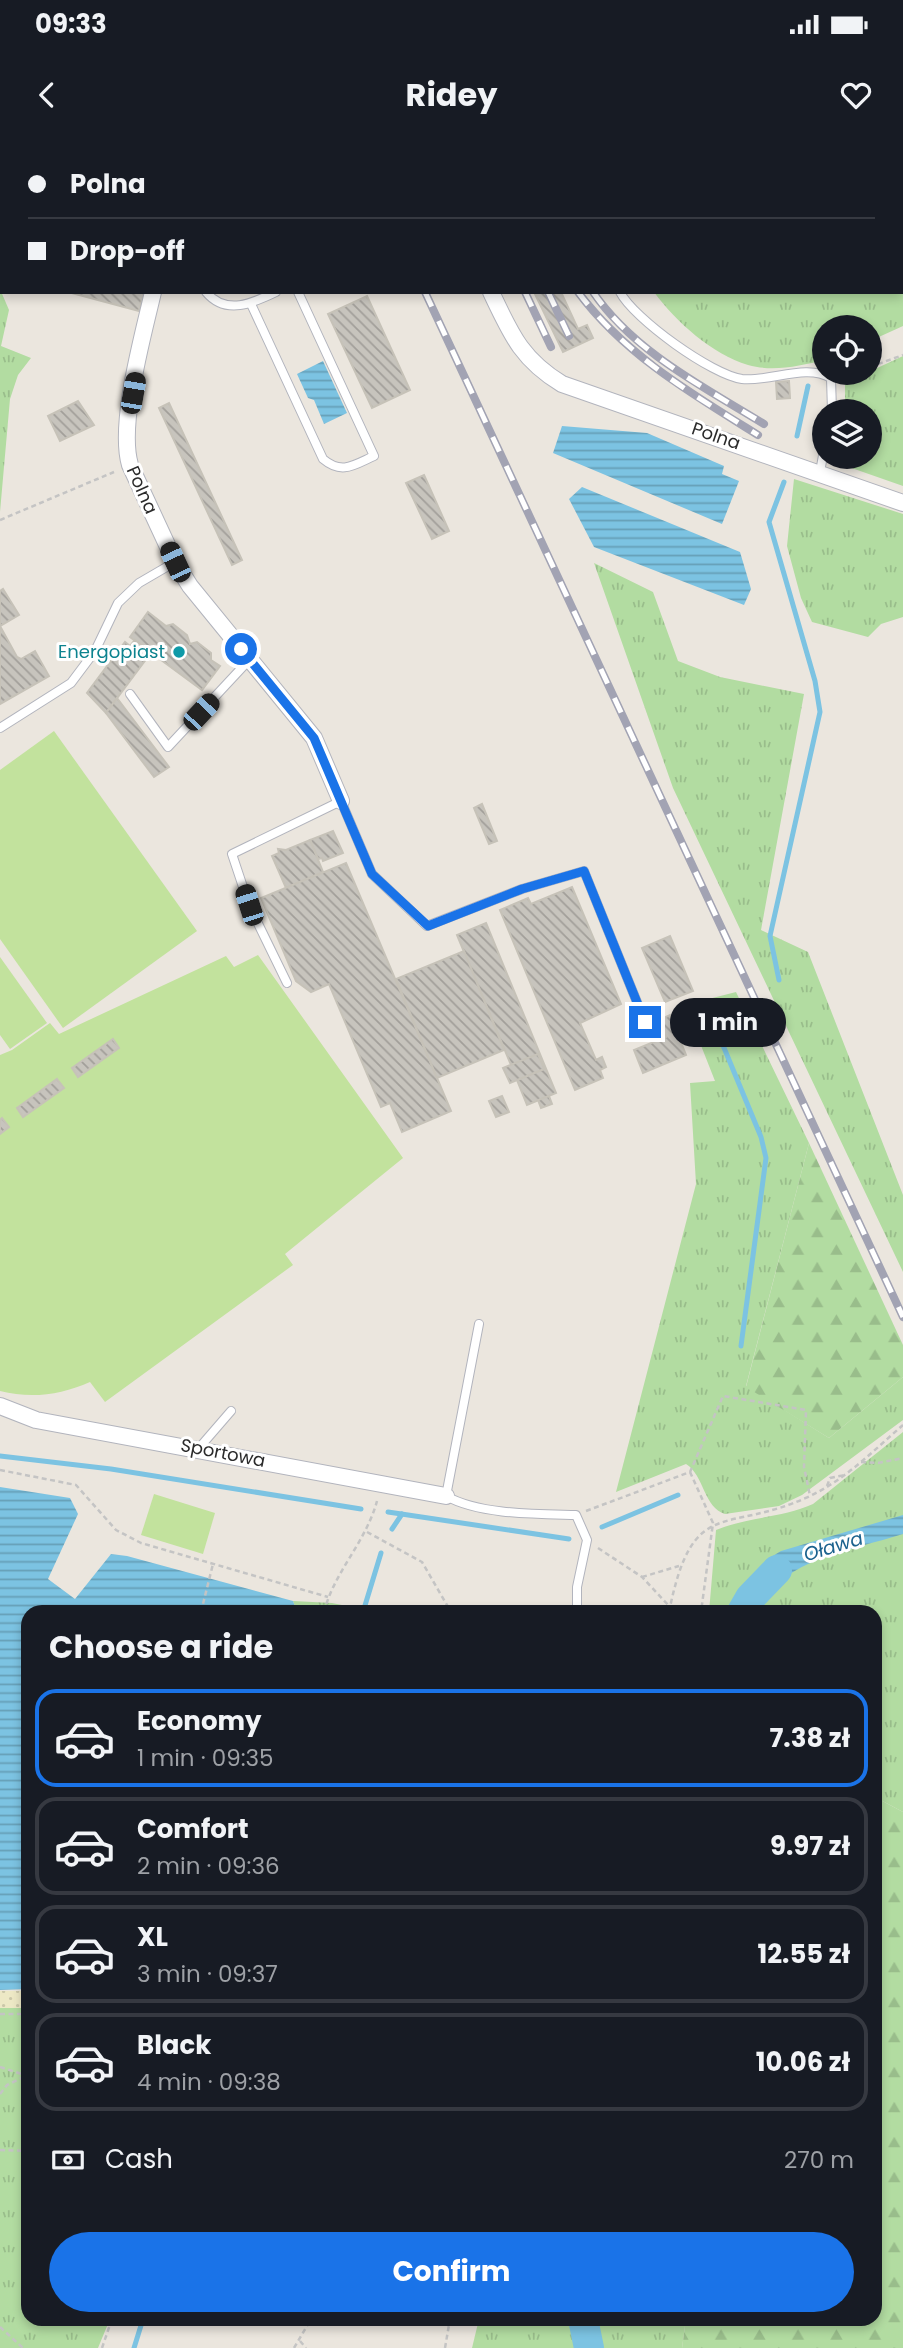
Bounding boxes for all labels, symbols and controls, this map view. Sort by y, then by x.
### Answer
text: 09:33 [35,6,107,42]
text: Ridey [406,72,497,117]
icon: back [28,76,66,114]
icon: heart [837,76,875,114]
text: Polna [70,166,146,202]
text: Drop-off [70,233,185,269]
map controls [812,315,882,469]
button: locate [812,315,882,385]
car [120,370,147,416]
button: layers [812,399,882,469]
street label: Polna [688,416,744,455]
street label: Polna [121,462,164,518]
car [157,539,194,585]
route start [225,633,257,665]
place label: Energopiast [58,639,165,664]
marker: Energopiast [171,644,187,660]
car [179,689,224,735]
car [233,882,266,928]
callout: 1 min [670,998,785,1046]
route end [629,1006,661,1038]
text: 1 min [698,1006,758,1038]
street label: Sportowa [179,1432,268,1473]
water label: Oława [800,1525,866,1568]
text: Choose a ride [49,1624,273,1669]
text: Economy [137,1703,261,1739]
icon: car [53,1707,116,1770]
text: 7.38 zł [769,1720,850,1756]
text: 1 min · 09:35 [137,1742,274,1774]
text: Comfort [137,1811,249,1847]
icon: car [53,1815,116,1878]
text: 9.97 zł [770,1828,850,1864]
text: 2 min · 09:36 [137,1850,280,1882]
text: XL [137,1919,168,1955]
icon: car [53,1923,116,1986]
text: 12.55 zł [757,1936,850,1972]
text: 3 min · 09:37 [137,1958,278,1990]
text: Black [137,2027,211,2063]
icon: car [53,2031,116,2094]
text: 10.06 zł [756,2044,850,2080]
text: 4 min · 09:38 [137,2066,281,2098]
icon: cash [49,2141,87,2179]
text: Cash [105,2141,173,2177]
text: 270 m [784,2144,854,2176]
button: Confirm [49,2232,854,2312]

